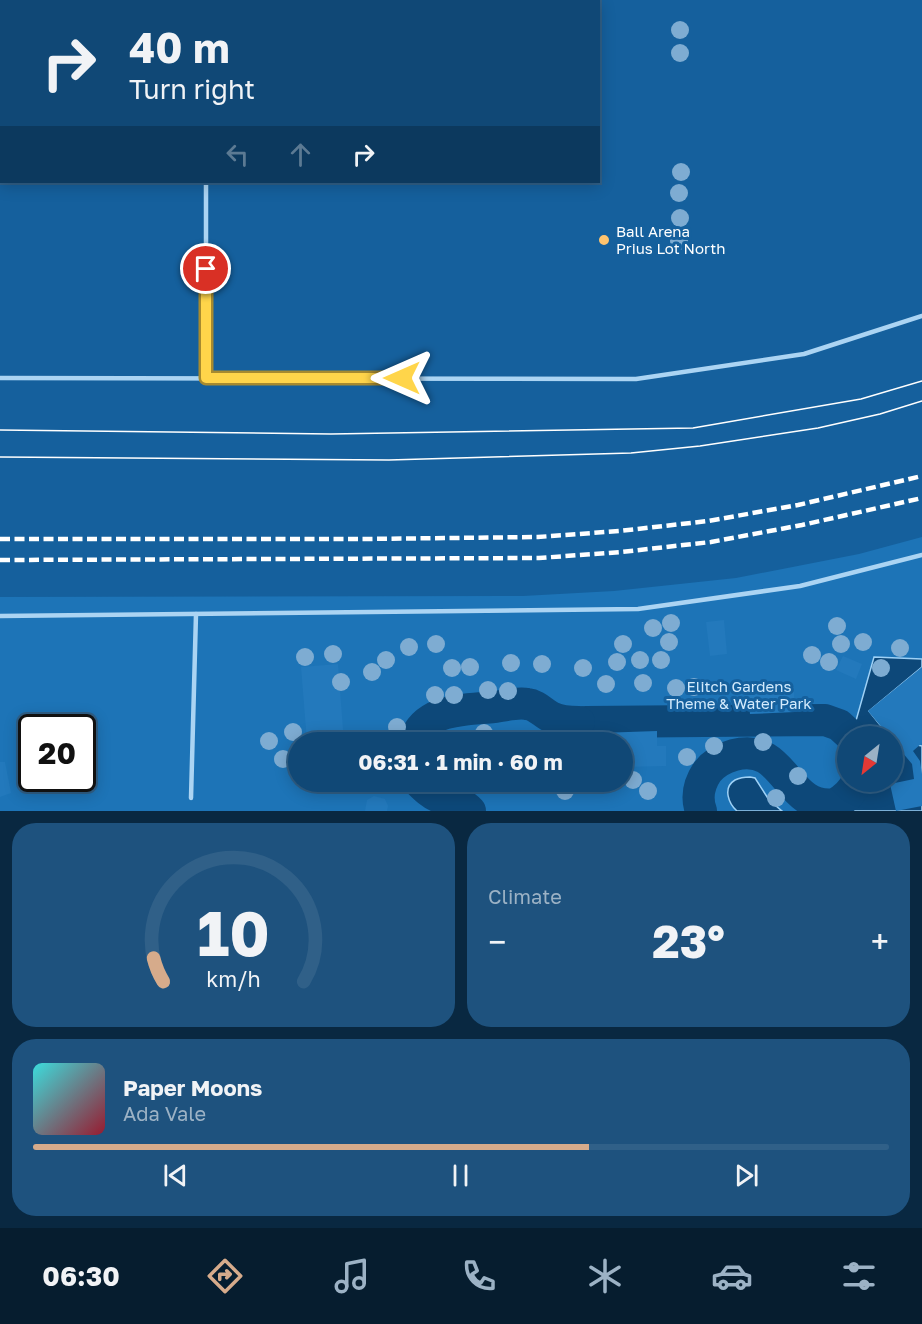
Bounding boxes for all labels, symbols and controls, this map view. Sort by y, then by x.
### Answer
text: 40 m [129,22,230,72]
icon: right [30,24,108,102]
text: Turn right [129,73,255,105]
icon: left [221,138,254,171]
icon: ahead [284,138,317,171]
icon: right [347,138,380,171]
place label: Ball Arena Prius Lot North [616,222,725,257]
marker: Ball Arena Prius Lot North [597,233,611,247]
pin [180,243,231,294]
icon: arrive [189,252,222,285]
position arrow [370,346,434,410]
park label: Elitch Gardens Theme & Water Park [666,677,812,712]
speed limit sign: 20 [18,714,96,792]
north arrow [837,726,903,792]
map controls [837,726,903,792]
text: 06:31 · 1 min · 60 m [358,748,563,775]
text: Climate [488,884,562,908]
text: 10 [197,895,270,970]
text: 23° [652,914,725,968]
text: − [488,922,506,961]
text: + [871,922,889,961]
text: km/h [206,966,261,992]
text: Paper Moons [123,1074,262,1101]
text: Ada Vale [123,1101,206,1125]
icon: previous [159,1159,192,1192]
icon: pause [444,1159,477,1192]
icon: next [730,1159,763,1192]
icon: directions [204,1255,246,1297]
icon: music [331,1255,373,1297]
icon: phone [458,1255,500,1297]
icon: climate [584,1255,626,1297]
icon: car [711,1255,753,1297]
icon: filters [838,1255,880,1297]
text: 06:30 [42,1260,120,1292]

